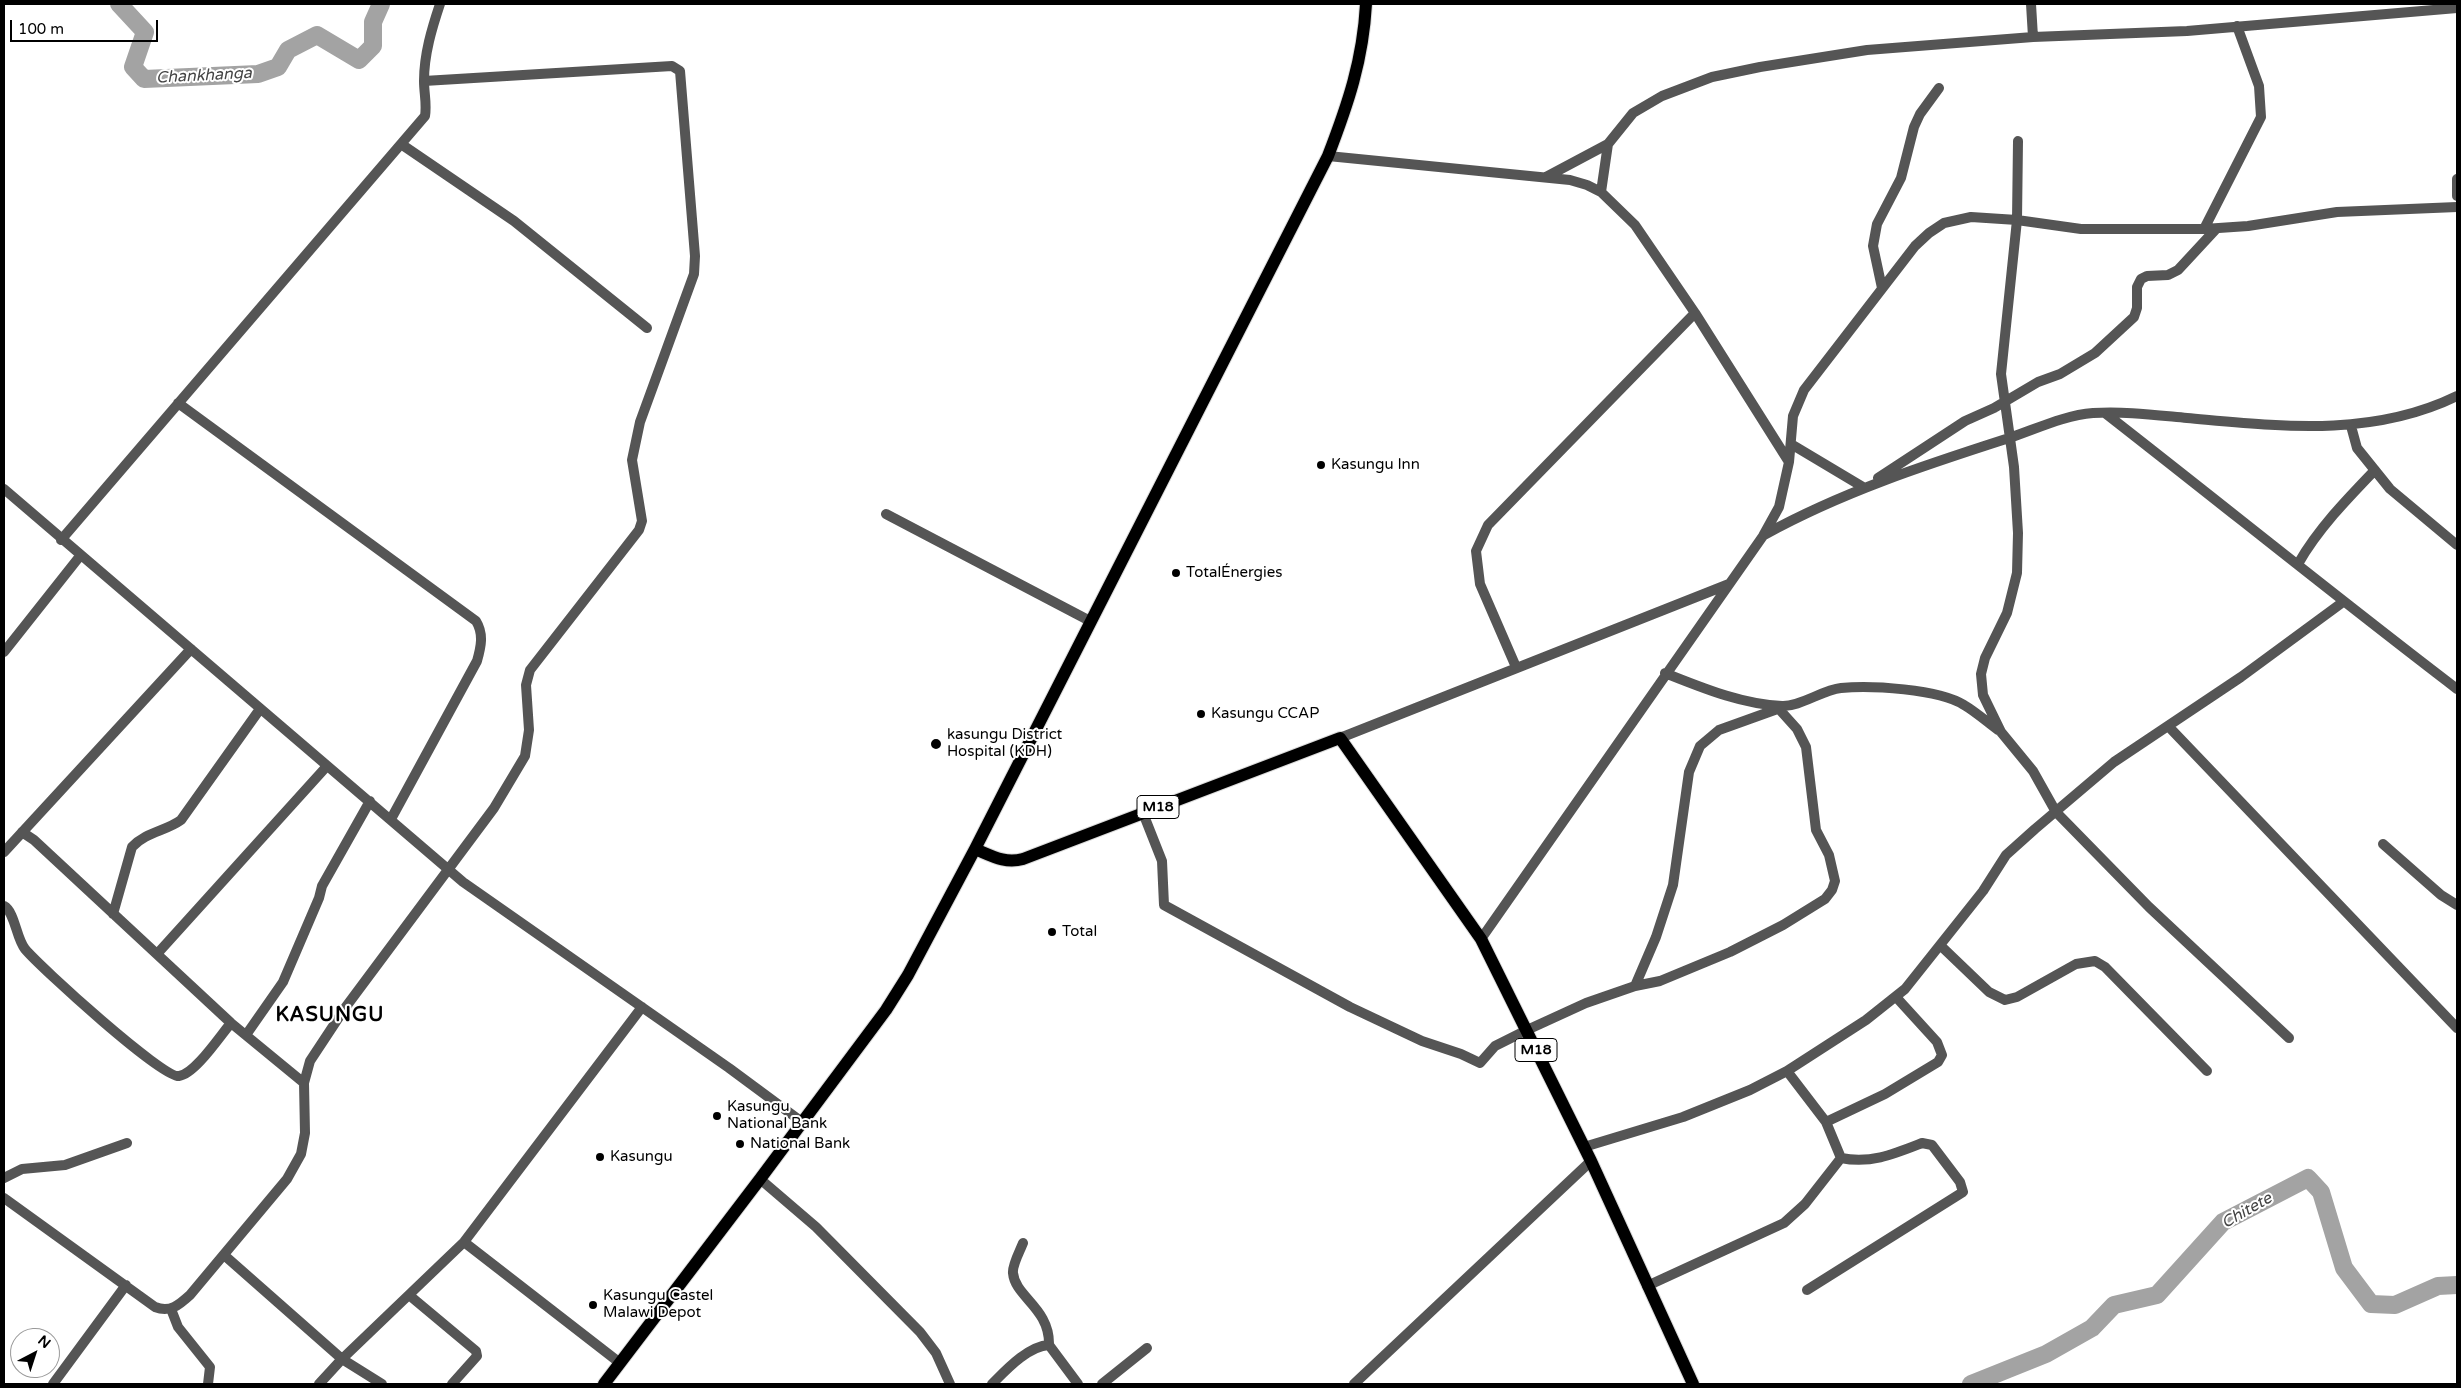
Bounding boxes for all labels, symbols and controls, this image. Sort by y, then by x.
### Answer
scale bar [12,10,160,42]
text: 100 m [18,20,64,38]
water label: Chankhanga [156,64,252,88]
place label: Kasungu Inn [1331,456,1420,474]
marker: Kasungu Inn [1315,459,1327,471]
place label: TotalÉnergies [1186,564,1282,582]
marker: TotalÉnergies [1170,567,1182,579]
place label: Kasungu CCAP [1211,705,1319,723]
marker: Kasungu CCAP [1195,708,1207,720]
place label: kasungu District Hospital (KDH) [947,726,1062,761]
marker: kasungu District Hospital (KDH) [929,737,943,751]
road number: M18 [1137,796,1179,819]
place label: Total [1062,923,1097,941]
marker: Total [1046,926,1058,938]
district label: KASUNGU [275,1004,385,1028]
road number: M18 [1515,1038,1557,1062]
place label: Kasungu National Bank [727,1098,827,1133]
marker: Kasungu National Bank [711,1110,723,1122]
place label: National Bank [750,1135,850,1153]
marker: National Bank [734,1138,746,1150]
place label: Kasungu [610,1148,673,1166]
marker: Kasungu [594,1151,606,1163]
water label: Chitete [2218,1189,2276,1233]
place label: Kasungu Castel Malawi Depot [603,1287,713,1322]
marker: Kasungu Castel Malawi Depot [587,1299,599,1311]
north arrow [10,1328,60,1378]
text: N [35,1332,54,1352]

